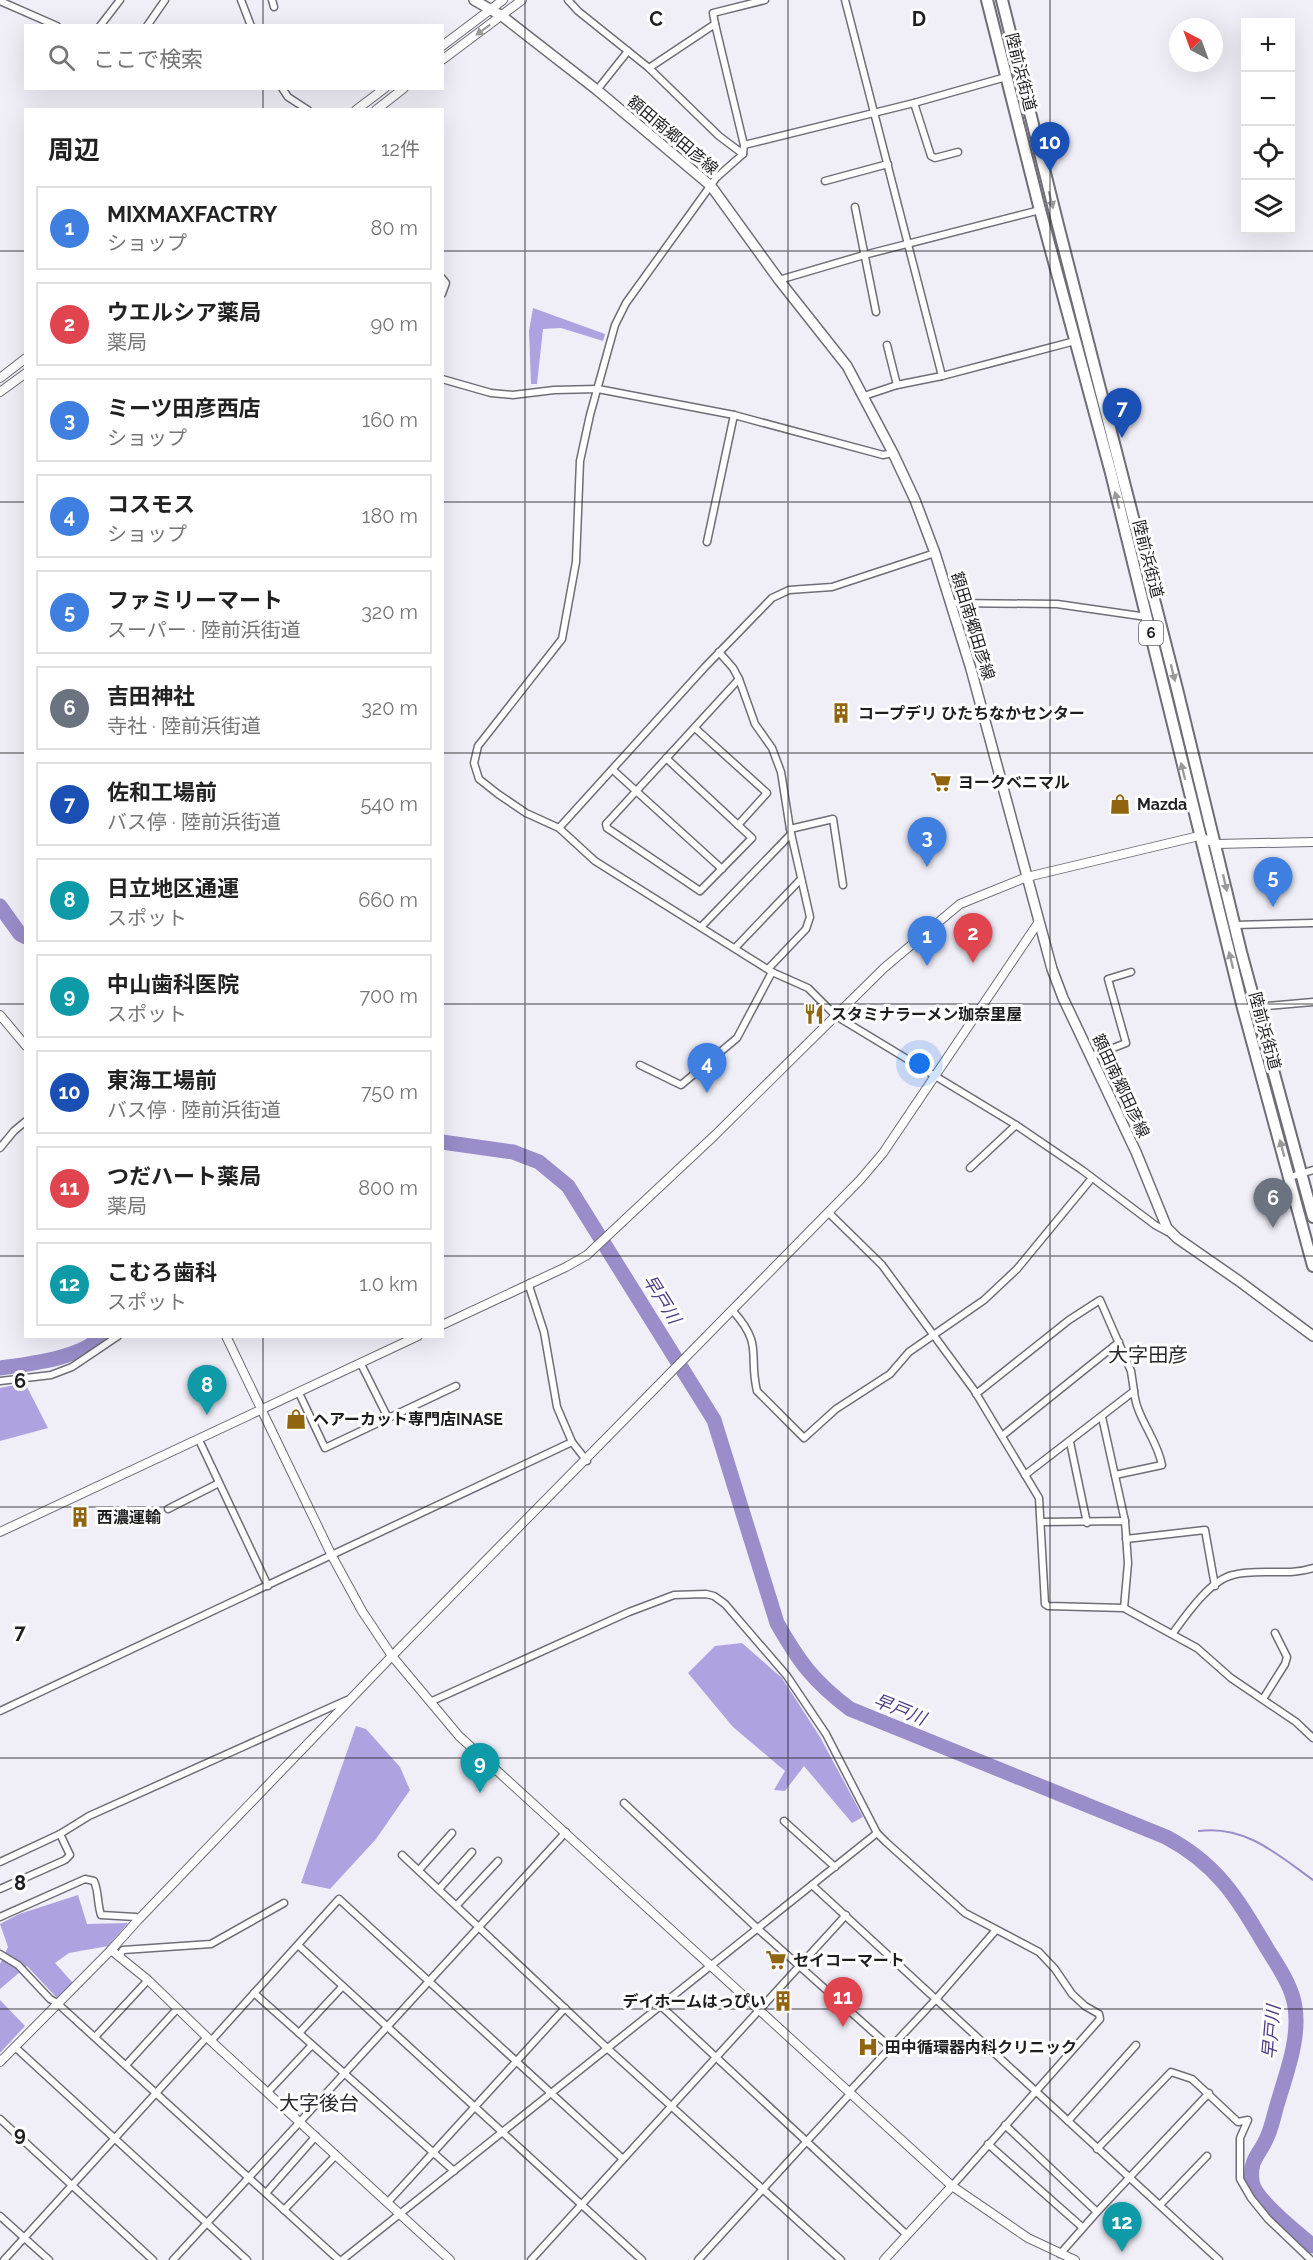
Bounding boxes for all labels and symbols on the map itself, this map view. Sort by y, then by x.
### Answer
text: C [649,7,663,31]
text: D [912,7,926,31]
north arrow [1169,18,1223,72]
one-way arrow [475,24,491,36]
street label: 陸前浜街道 [1002,31,1040,113]
street label: 額田南郷田彦線 [624,92,722,178]
pin: 10 [1030,122,1070,172]
one-way arrow [1047,190,1057,209]
pin: 7 [1102,388,1142,438]
one-way arrow [1112,491,1122,509]
street label: 陸前浜街道 [1129,518,1167,600]
street label: 額田南郷田彦線 [948,570,998,682]
road number: 6 [1139,621,1163,645]
one-way arrow [1169,664,1179,682]
building icon: コープデリ ひたちなかセンター [829,701,853,725]
place label: コープデリ ひたちなかセンター [858,704,1085,723]
one-way arrow [1178,762,1188,780]
supermarket icon: ヨークベニマル [929,770,953,794]
place label: ヨークベニマル [958,773,1070,792]
shop icon: Mazda [1108,792,1132,816]
place label: Mazda [1137,795,1187,814]
pin: 3 [908,818,946,867]
pin: 5 [1254,858,1292,907]
one-way arrow [1221,874,1231,892]
pin: 2 [954,914,992,963]
pin: 1 [908,916,946,966]
one-way arrow [1225,951,1235,969]
street label: 陸前浜街道 [1245,990,1285,1072]
restaurant icon: スタミナラーメン珈奈里屋 [802,1002,826,1026]
place label: スタミナラーメン珈奈里屋 [831,1005,1022,1024]
street label: 額田南郷田彦線 [1089,1031,1153,1141]
pin: 4 [688,1044,726,1093]
your location [905,1049,934,1078]
one-way arrow [1277,1139,1286,1157]
pin: 6 [1254,1178,1292,1228]
water label: 早戸川 [639,1271,686,1329]
district label: 大字田彦 [1108,1343,1188,1367]
pin: 8 [188,1366,226,1415]
text: 6 [14,1369,26,1393]
shop icon: ヘアーカット専門店INASE [284,1407,308,1431]
place label: ヘアーカット専門店INASE [313,1410,503,1429]
building icon: 西濃運輸 [68,1505,92,1529]
place label: 西濃運輸 [97,1508,161,1527]
text: 7 [14,1620,26,1644]
water label: 早戸川 [871,1689,931,1730]
pin: 9 [460,1744,500,1793]
text: 8 [14,1871,26,1895]
supermarket icon: セイコーマート [764,1948,788,1972]
place label: セイコーマート [793,1951,905,1970]
pin: 11 [824,1978,862,2027]
building icon: デイホームはっぴい [771,1989,795,2013]
place label: デイホームはっぴい [622,1992,766,2011]
water label: 早戸川 [1258,2002,1284,2060]
hospital icon: 田中循環器内科クリニック [856,2035,880,2059]
place label: 田中循環器内科クリニック [885,2038,1077,2057]
district label: 大字後台 [279,2091,359,2115]
text: 9 [14,2122,26,2146]
pin: 12 [1102,2202,1142,2252]

